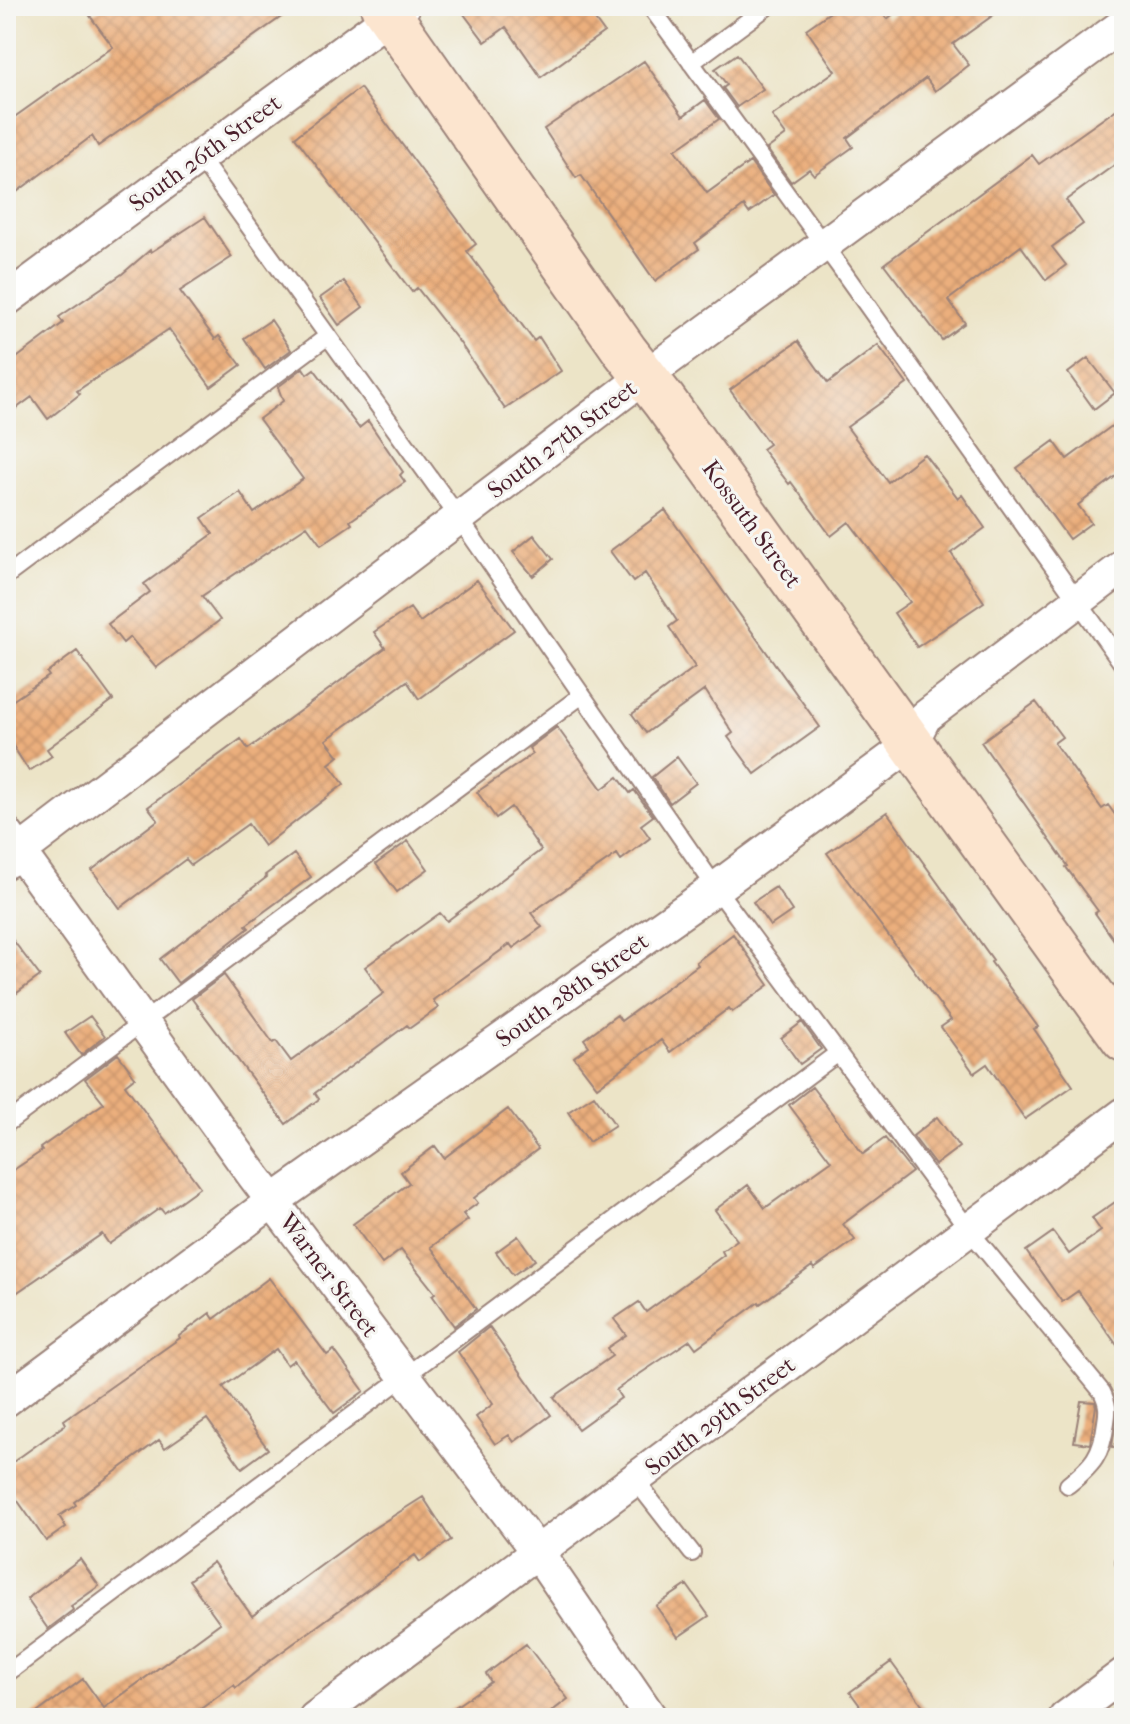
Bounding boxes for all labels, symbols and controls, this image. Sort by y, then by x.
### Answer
street label: South 26th Street [124,88,287,217]
street label: South 27th Street [482,374,642,504]
street label: Kossuth Street [696,455,808,594]
street label: South 28th Street [490,927,654,1053]
street label: Warner Street [273,1207,385,1343]
street label: South 29th Street [639,1350,801,1481]

